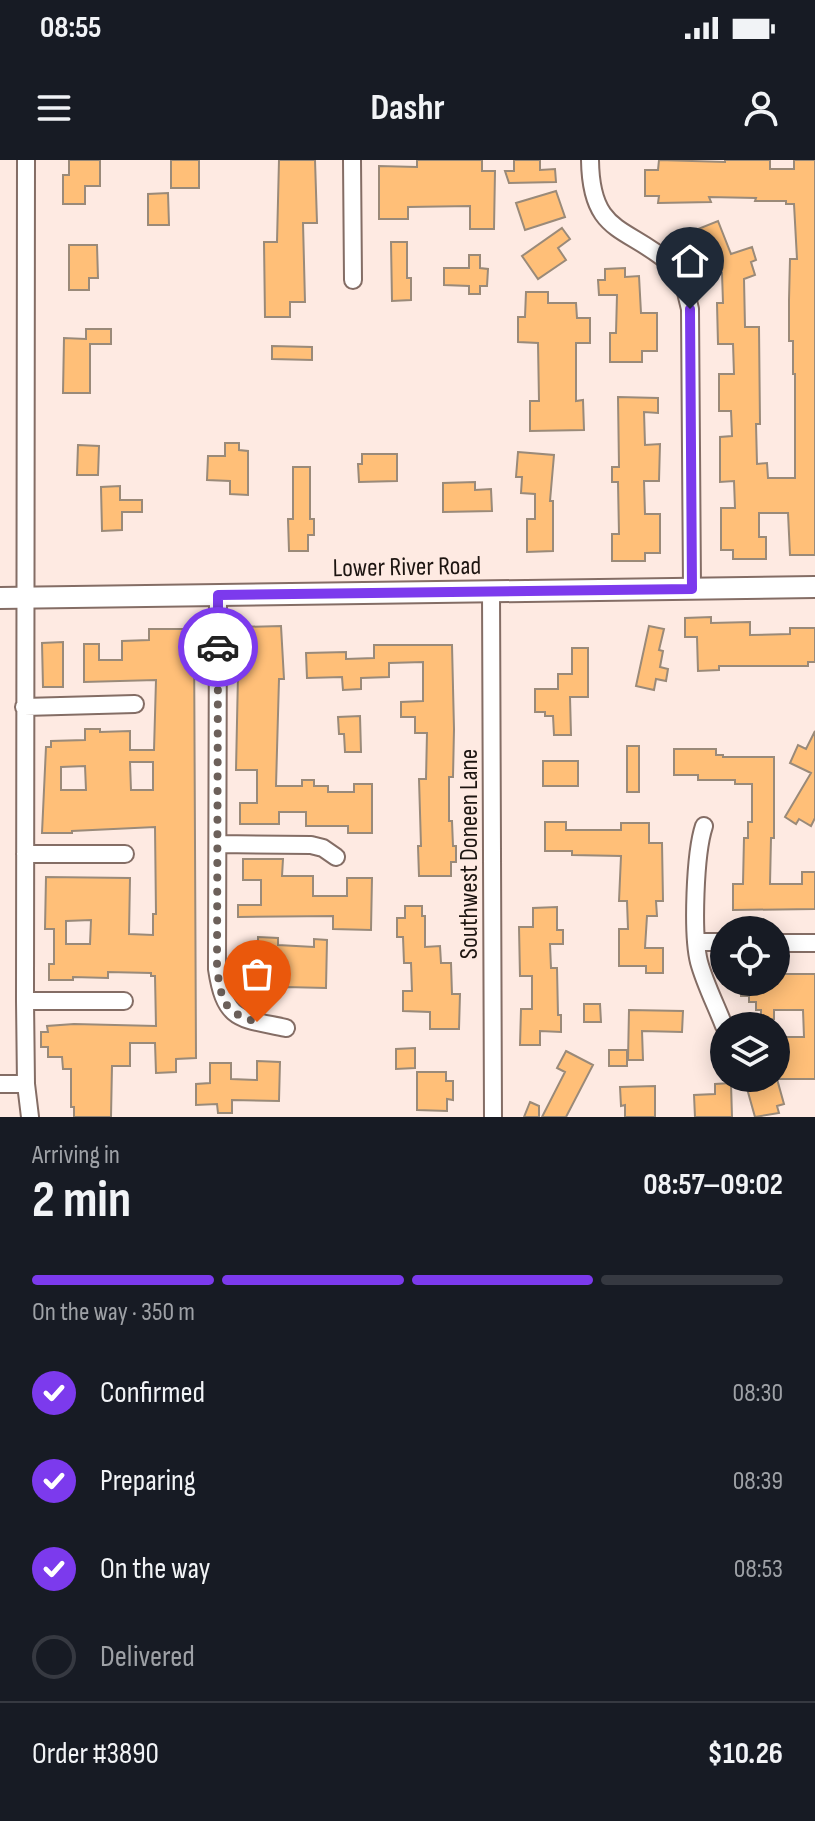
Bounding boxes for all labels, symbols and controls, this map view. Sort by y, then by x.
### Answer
text: 08:55 [40,10,101,46]
icon: menu [32,86,76,130]
icon: person [739,86,783,130]
text: Dashr [370,87,445,130]
pin [656,227,724,309]
icon: home [668,239,712,283]
street label: Lower River Road [332,551,482,584]
courier [178,607,258,687]
icon: car [196,625,240,669]
street label: Southwest Doneen Lane [454,749,485,959]
map controls [710,916,790,1092]
button: locate [710,916,790,996]
pin [223,940,291,1022]
icon: bag [235,952,279,996]
button: layers [710,1012,790,1092]
text: Arriving in [32,1140,120,1171]
text: 08:57–09:02 [643,1167,783,1203]
text: 2 min [32,1169,131,1232]
text: On the way · 350 m [32,1297,195,1328]
icon: check [32,1371,76,1415]
text: Confirmed [100,1375,205,1411]
text: 08:30 [733,1378,783,1409]
icon: check [32,1459,76,1503]
text: Preparing [100,1463,196,1499]
text: 08:39 [733,1466,783,1497]
icon: check [32,1547,76,1591]
text: On the way [100,1551,210,1587]
text: 08:53 [734,1554,783,1585]
text: Delivered [100,1639,195,1675]
text: Order #3890 [32,1736,159,1772]
text: $10.26 [708,1736,783,1772]

